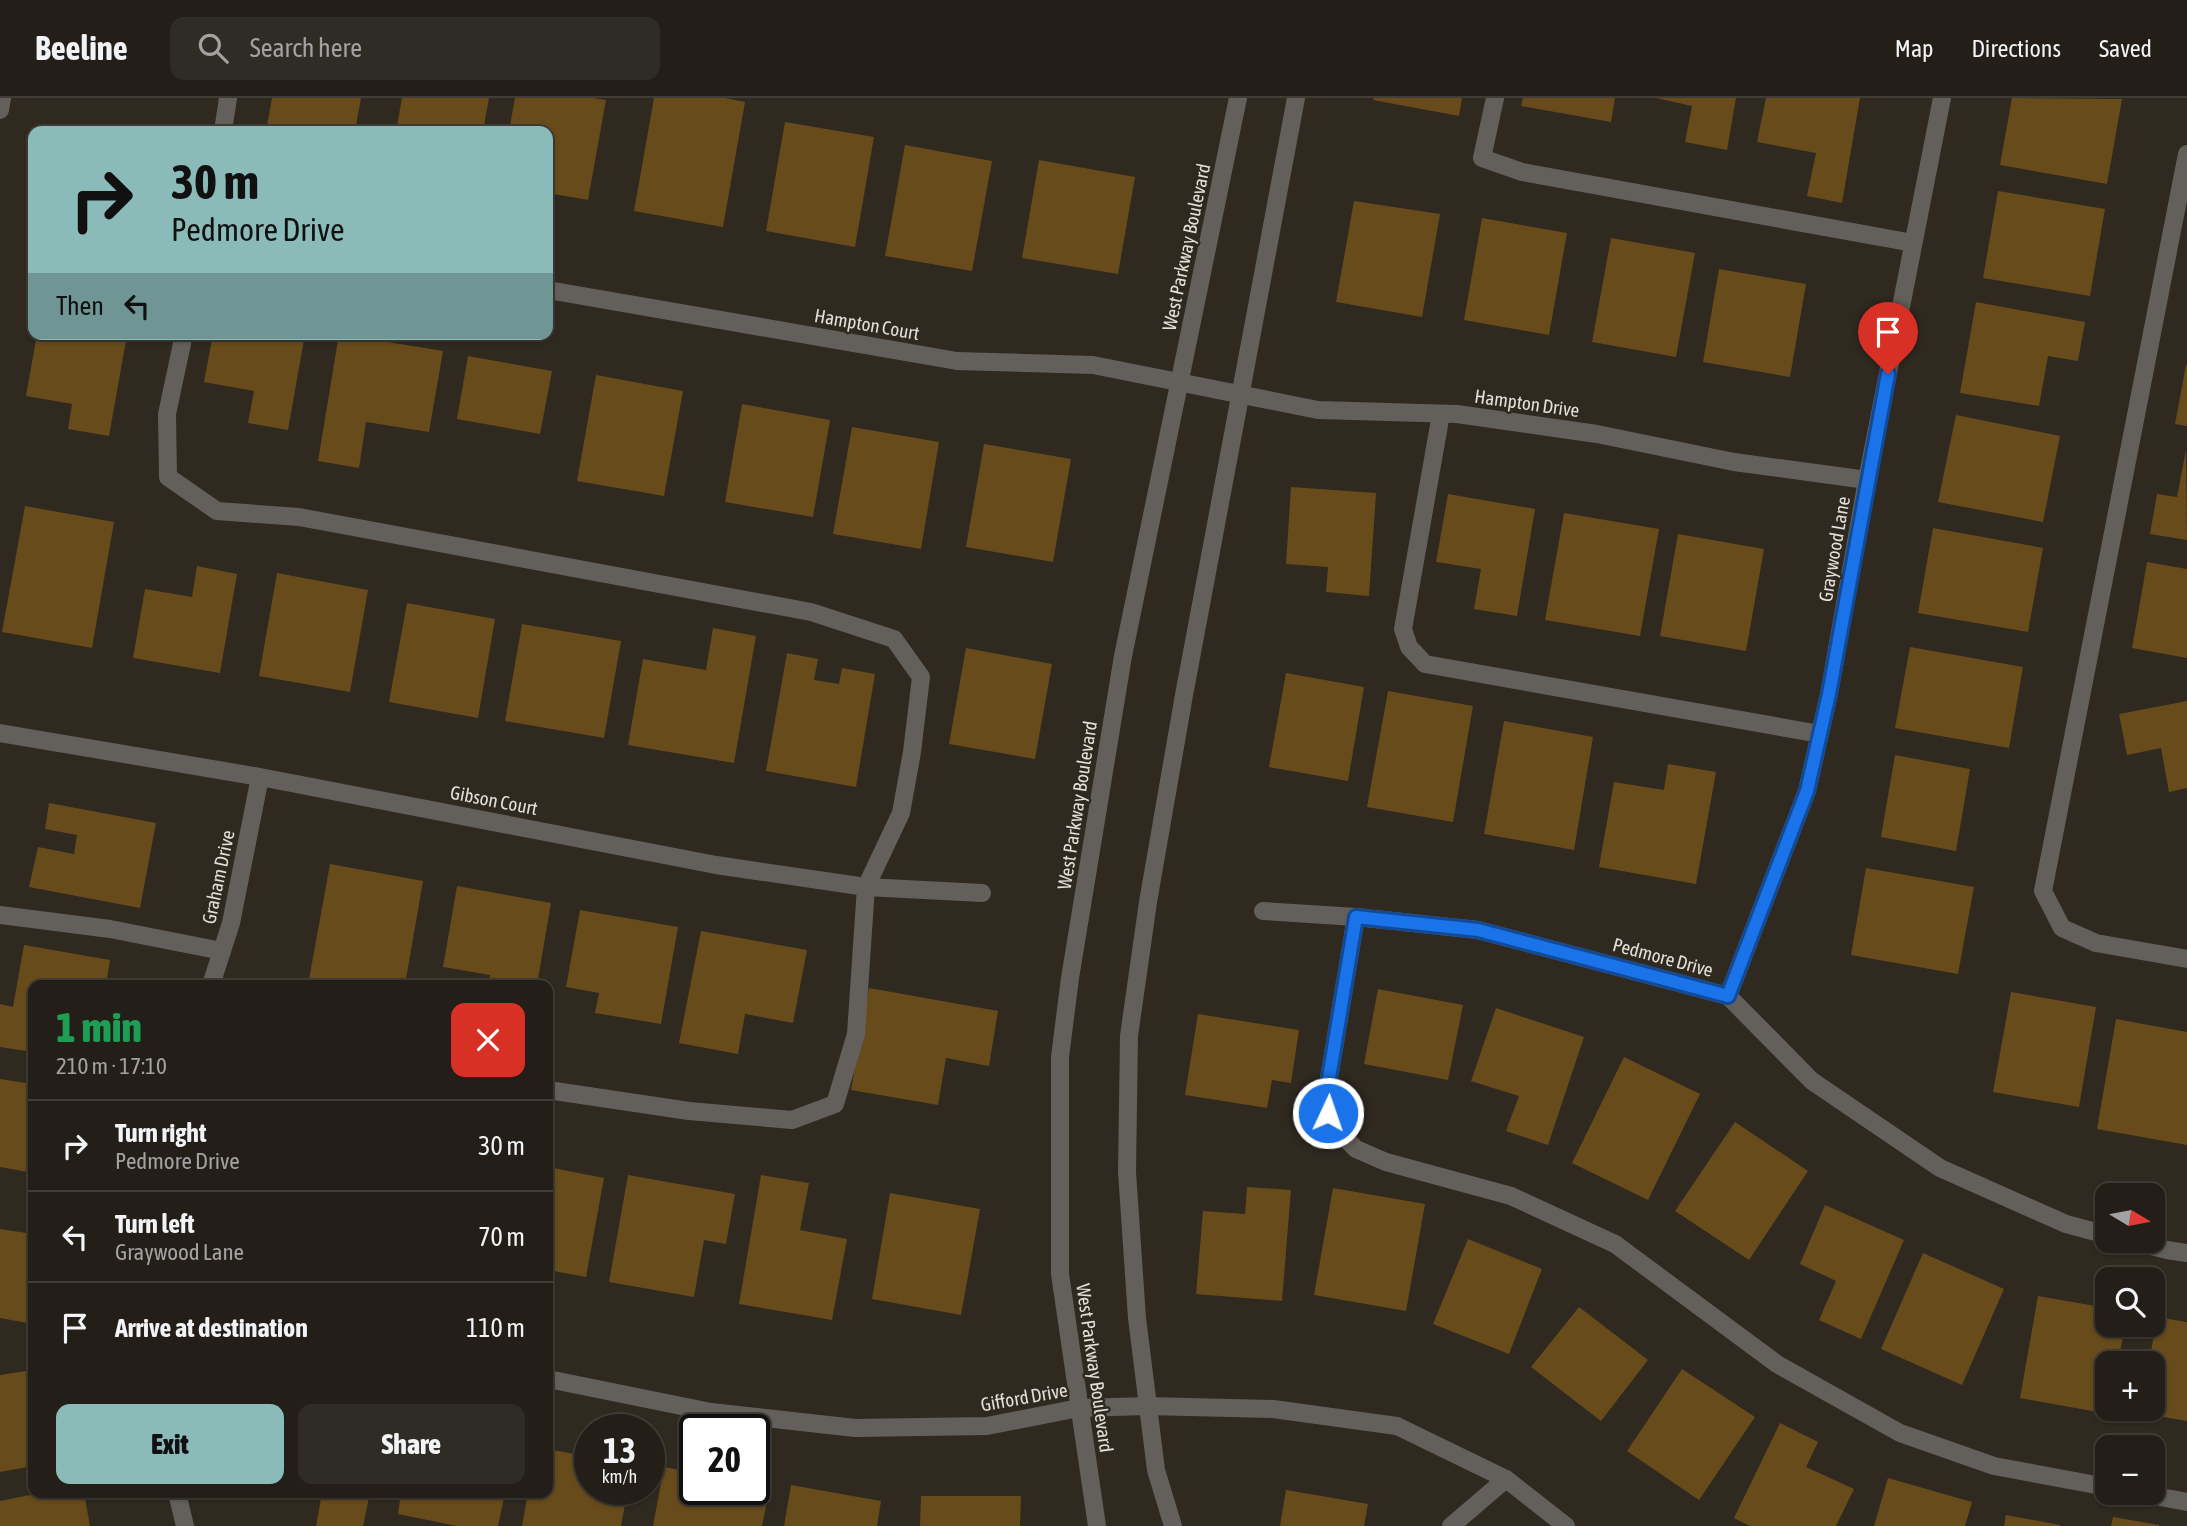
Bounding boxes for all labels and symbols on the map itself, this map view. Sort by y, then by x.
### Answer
street label: West Parkway Boulevard [1158,161,1214,333]
pin [1858,302,1918,374]
street label: Hampton Court [813,304,921,344]
street label: Hampton Drive [1473,385,1581,421]
street label: Graywood Lane [1814,495,1854,603]
street label: West Parkway Boulevard [1053,719,1101,891]
street label: Gibson Court [448,781,540,819]
street label: Graham Drive [197,828,239,926]
street label: Pedmore Drive [1610,933,1716,981]
position arrow [1291,1076,1365,1150]
north arrow [2095,1183,2165,1253]
street label: West Parkway Boulevard [1072,1282,1118,1454]
street label: Gifford Drive [979,1379,1069,1415]
speed limit sign: 20 [679,1414,770,1505]

